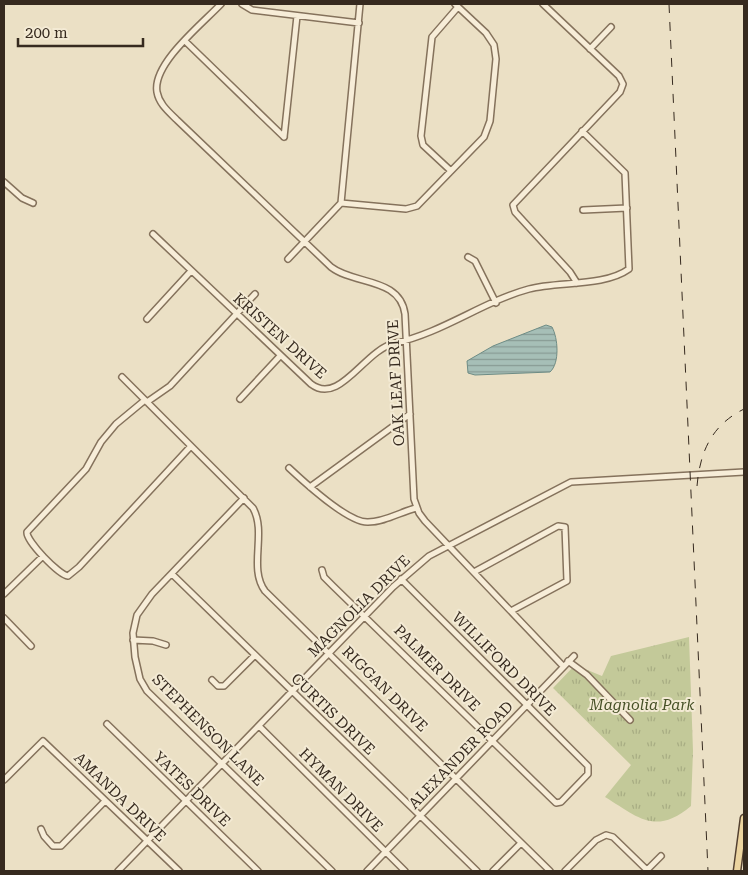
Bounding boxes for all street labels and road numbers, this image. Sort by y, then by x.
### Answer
street label: KRISTEN DRIVE [230,289,330,383]
street label: OAK LEAF DRIVE [384,319,408,447]
street label: MAGNOLIA DRIVE [304,551,414,661]
street label: WILLIFORD DRIVE [448,608,560,720]
street label: PALMER DRIVE [390,621,484,715]
street label: RIGGAN DRIVE [339,643,431,735]
street label: CURTIS DRIVE [287,669,379,759]
street label: STEPHENSON LANE [148,670,268,790]
street label: ALEXANDER ROAD [405,697,517,813]
street label: HYMAN DRIVE [295,744,387,836]
street label: YATES DRIVE [150,748,234,830]
street label: AMANDA DRIVE [70,749,170,845]

